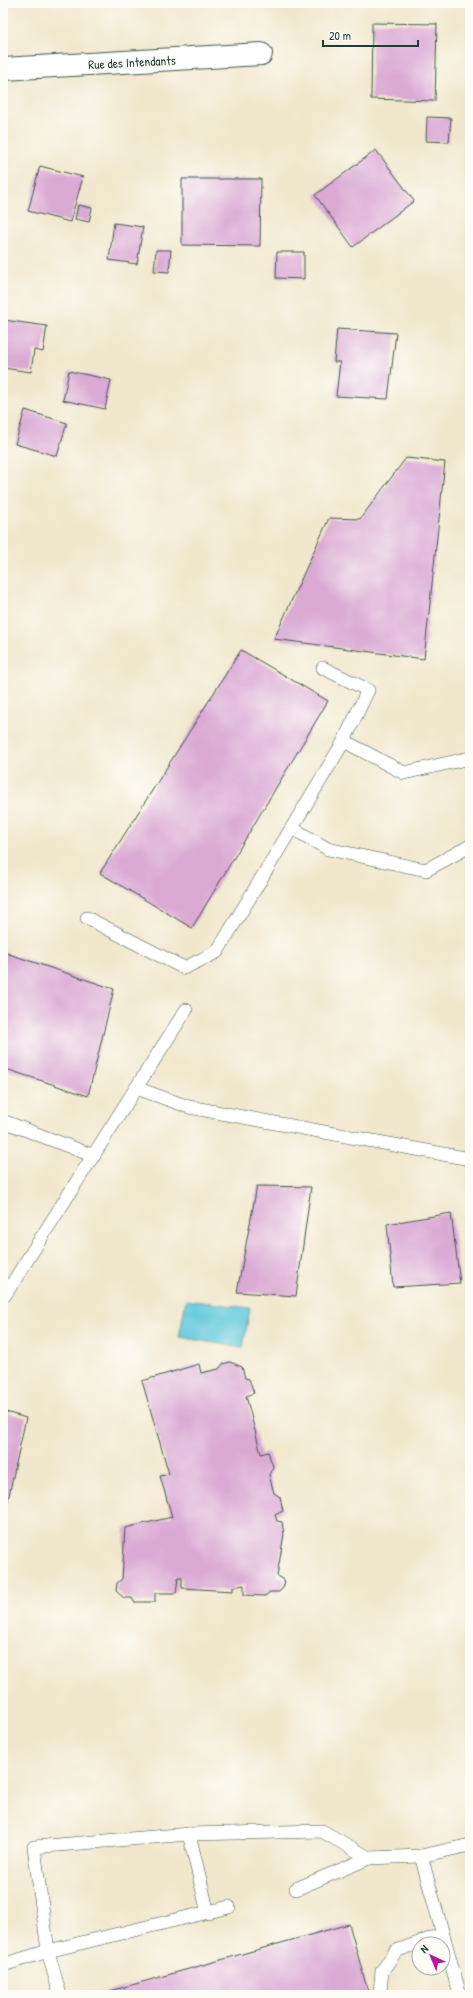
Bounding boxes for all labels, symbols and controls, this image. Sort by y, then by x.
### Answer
scale bar [323,22,418,48]
text: 20 m [329,27,351,44]
street label: Rue des Intendants [88,51,176,73]
north arrow [411,1936,451,1976]
text: N [417,1942,431,1956]

